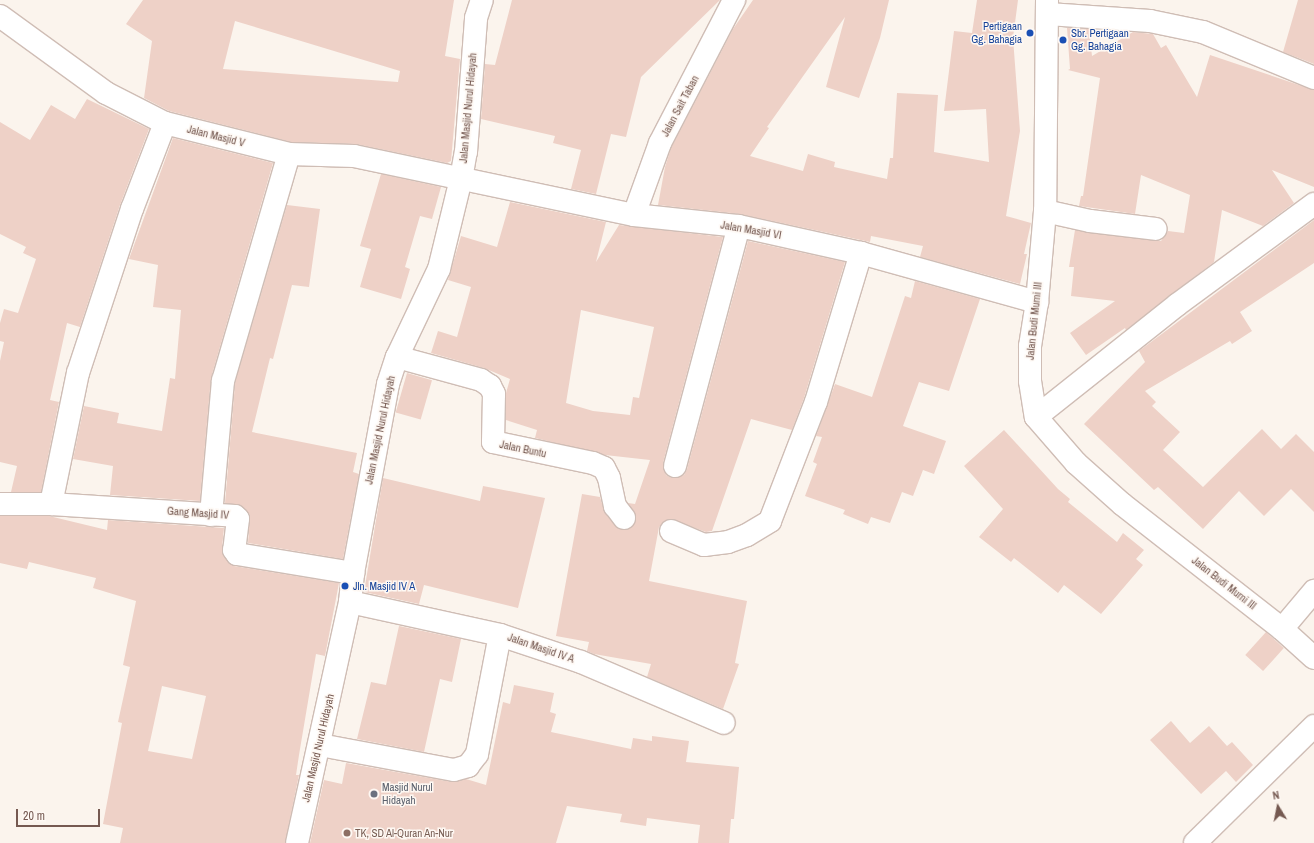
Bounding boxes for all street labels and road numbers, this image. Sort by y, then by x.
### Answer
street label: Jalan Masjid Nurul Hidayah [457,52,479,164]
street label: Jalan Sait Taban [658,73,702,139]
street label: Jalan Masjid V [186,122,246,150]
street label: Jalan Masjid VI [719,218,783,242]
street label: Jalan Budi Murni III [1023,281,1045,361]
street label: Jalan Masjid Nurul Hidayah [362,374,398,486]
street label: Jalan Buntu [498,438,548,460]
street label: Gang Masjid IV [167,504,229,522]
street label: Jalan Budi Murni III [1189,554,1259,612]
street label: Jalan Masjid IV A [506,630,576,666]
street label: Jalan Masjid Nurul Hidayah [299,693,337,803]

